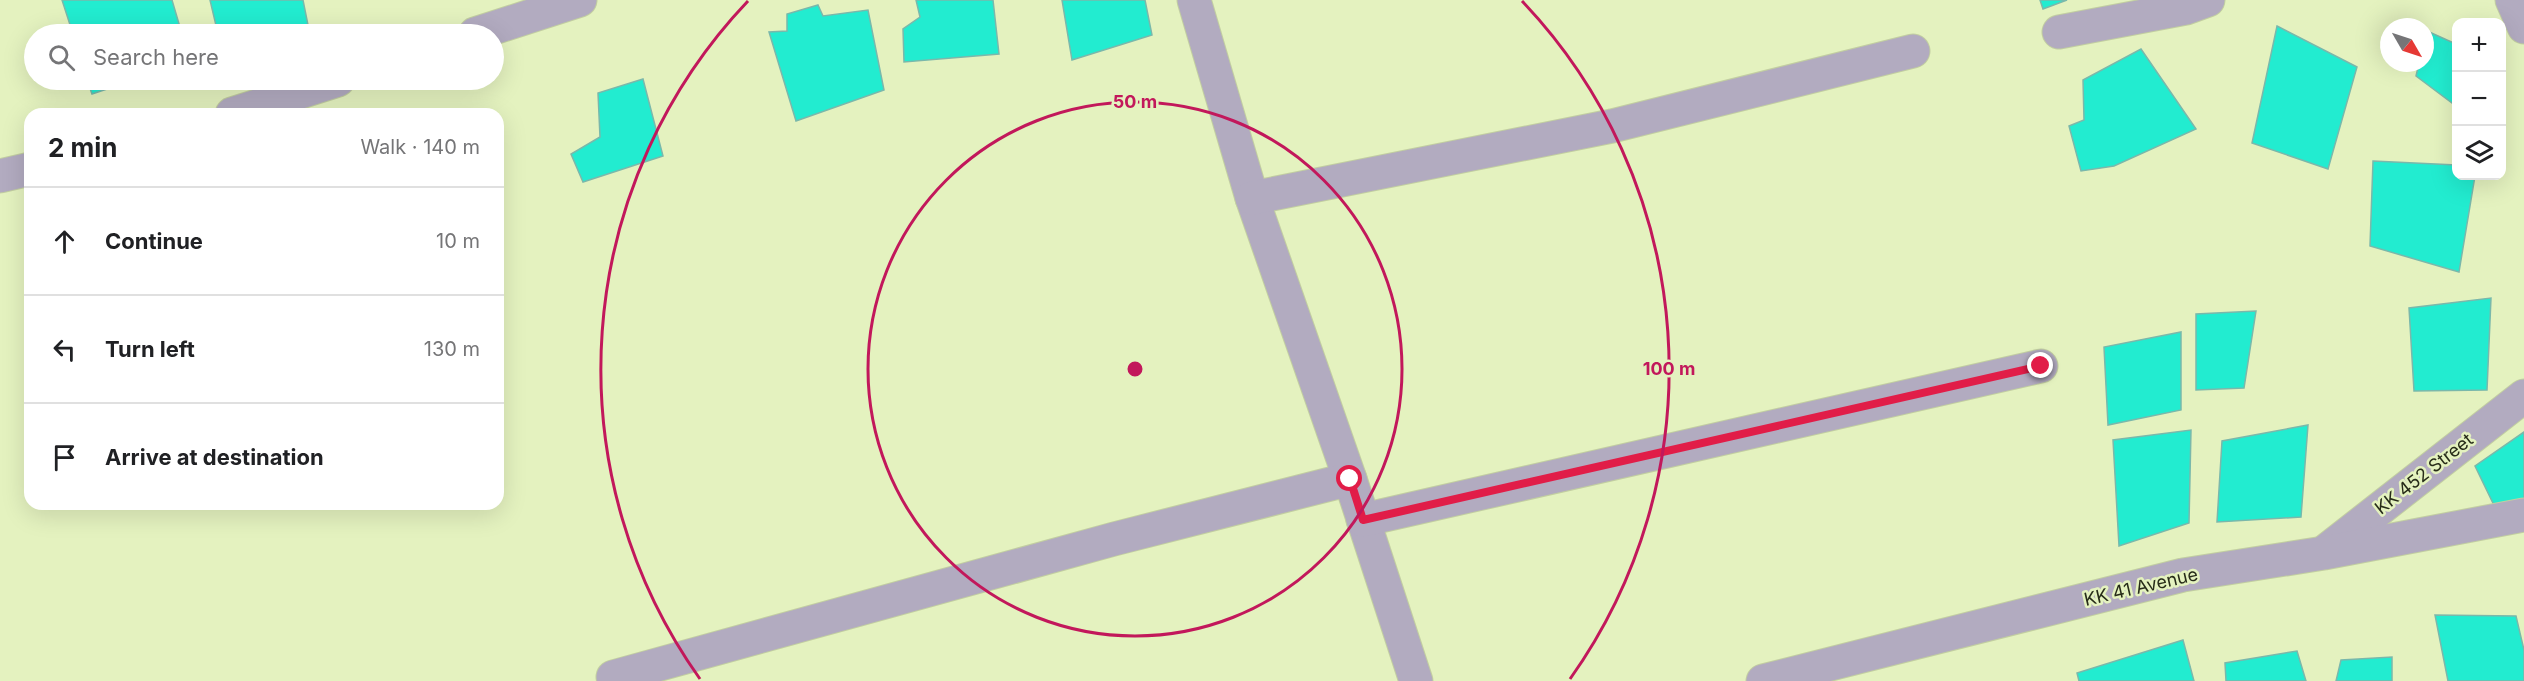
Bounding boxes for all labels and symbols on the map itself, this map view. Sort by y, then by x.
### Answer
north arrow [2380,18,2434,72]
text: 50 m [1113,91,1157,112]
route end [2027,352,2053,378]
text: 100 m [1643,358,1695,379]
centre of rings [1125,359,1145,379]
street label: KK 452 Street [2370,429,2477,518]
route start [1336,465,1362,491]
street label: KK 41 Avenue [2082,563,2200,610]

